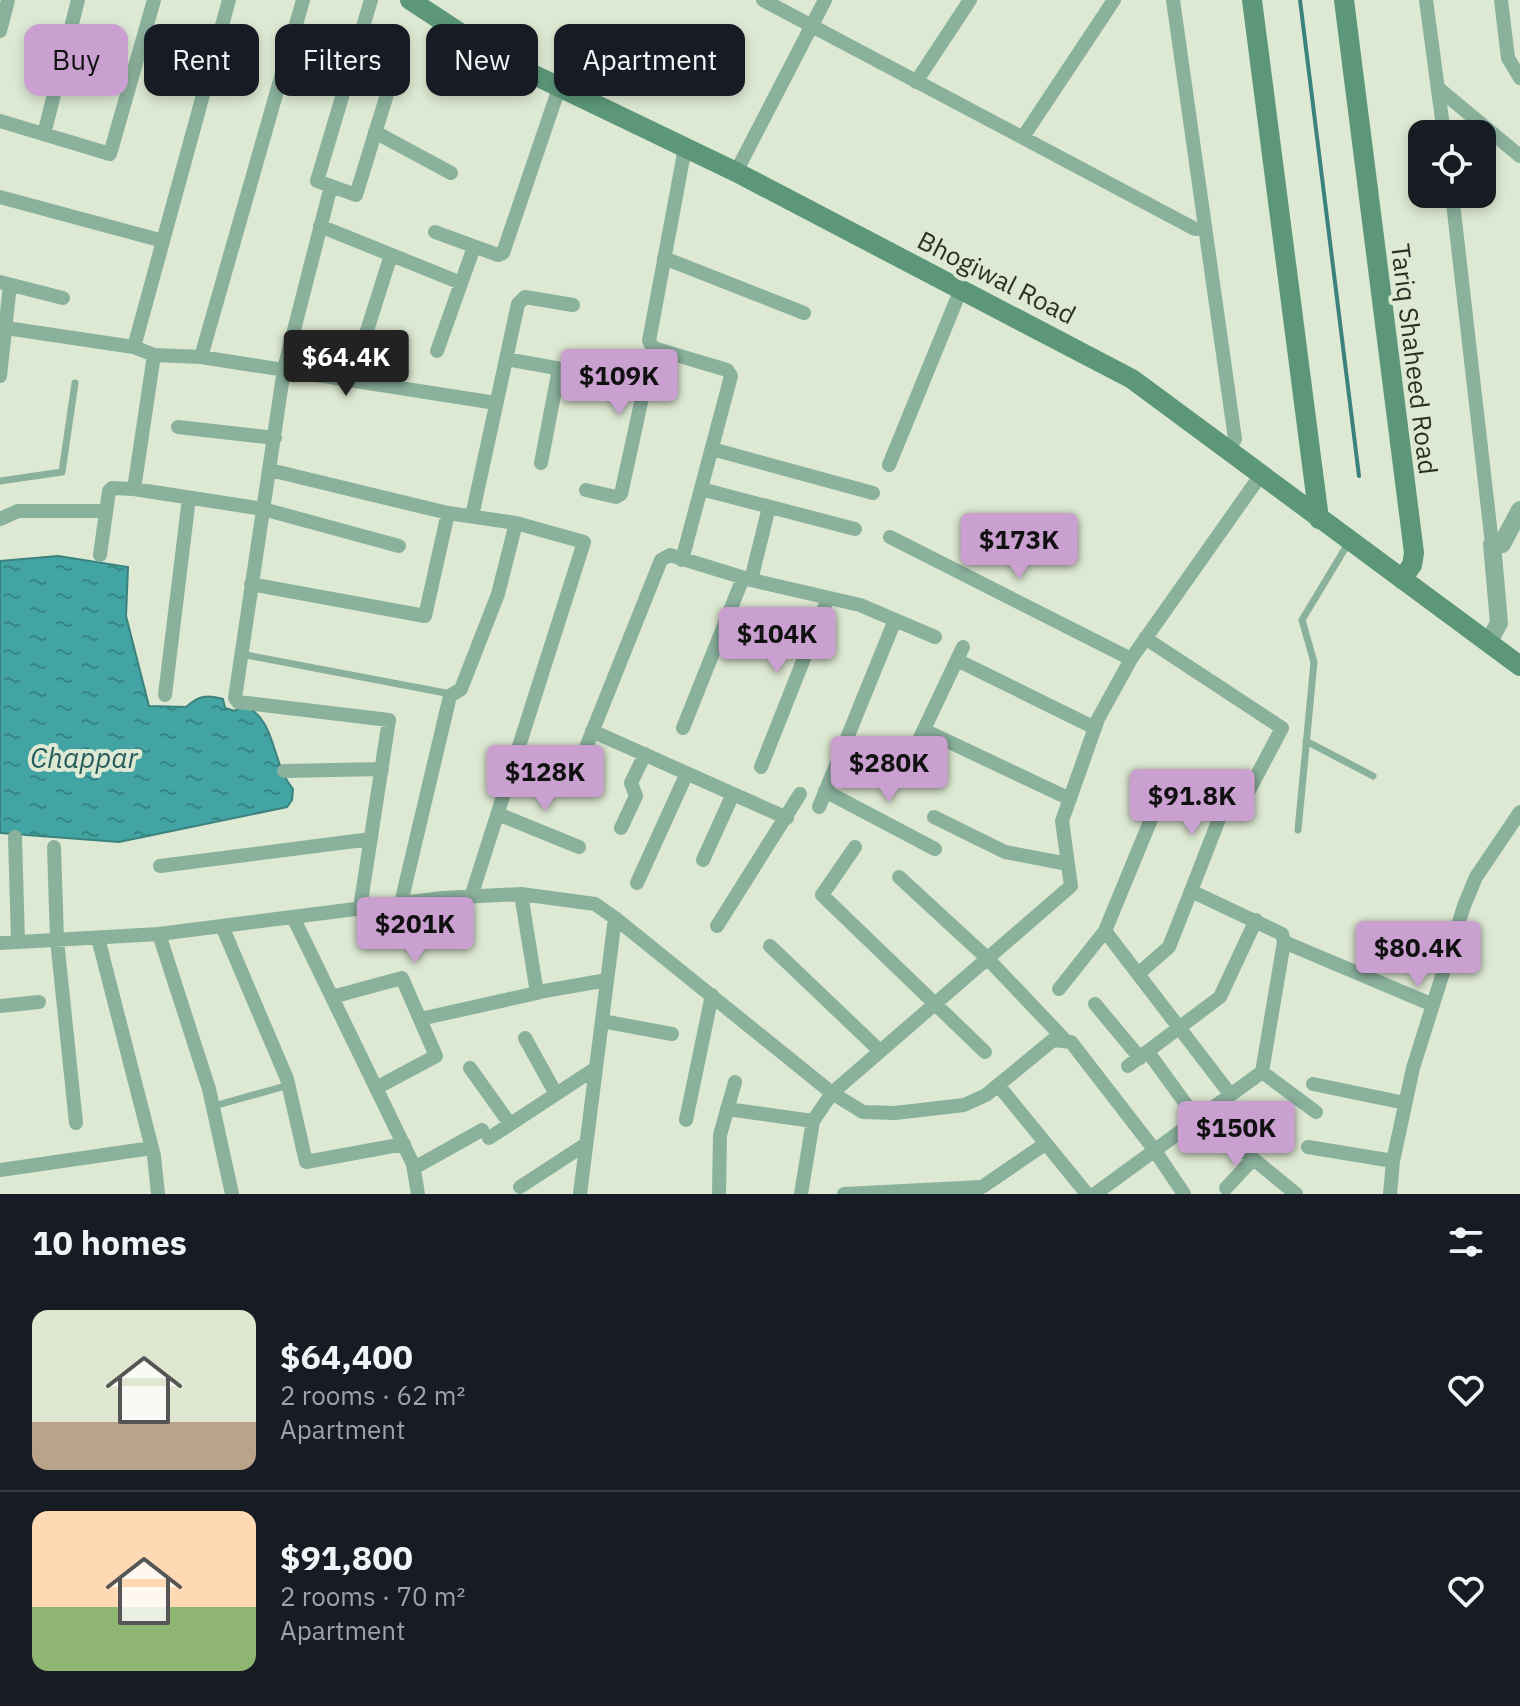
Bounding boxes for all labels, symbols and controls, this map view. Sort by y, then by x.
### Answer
chip: Buy [24,24,128,96]
chip: Rent [144,24,259,96]
chip: Filters [275,24,410,96]
chip: New [426,24,538,96]
chip: Apartment [554,24,745,96]
map controls [1408,120,1496,208]
button: locate [1408,120,1496,208]
street label: Bhogiwal Road [912,223,1082,331]
street label: Tariq Shaheed Road [1384,242,1446,476]
pin: $64.4K [281,330,411,398]
text: $64.4K [302,339,390,373]
pin: $109K [563,349,675,417]
text: $109K [579,358,659,392]
pin: $173K [963,513,1075,581]
text: $173K [979,522,1059,556]
pin: $104K [721,607,833,675]
text: $104K [737,616,817,650]
pin: $280K [833,736,945,804]
water label: Chappar [30,739,139,776]
pin: $128K [489,745,601,813]
text: $280K [849,745,929,779]
text: $128K [505,754,585,788]
pin: $91.8K [1127,769,1257,837]
text: $91.8K [1148,778,1236,812]
pin: $201K [359,897,471,965]
text: $201K [375,906,455,940]
pin: $80.4K [1353,921,1483,989]
text: $80.4K [1374,930,1462,964]
pin: $150K [1180,1101,1292,1169]
text: $150K [1196,1110,1276,1144]
text: 10 homes [32,1220,187,1264]
icon: filters [1444,1220,1488,1264]
text: $64,400 [280,1334,413,1378]
icon: home [96,1342,192,1438]
icon: heart [1444,1368,1488,1412]
text: 2 rooms · 62 m² [280,1378,465,1412]
text: Apartment [280,1412,405,1446]
text: $91,800 [280,1535,413,1579]
icon: home [96,1543,192,1639]
icon: heart [1444,1569,1488,1613]
text: 2 rooms · 70 m² [280,1579,465,1613]
text: Apartment [280,1613,405,1647]

